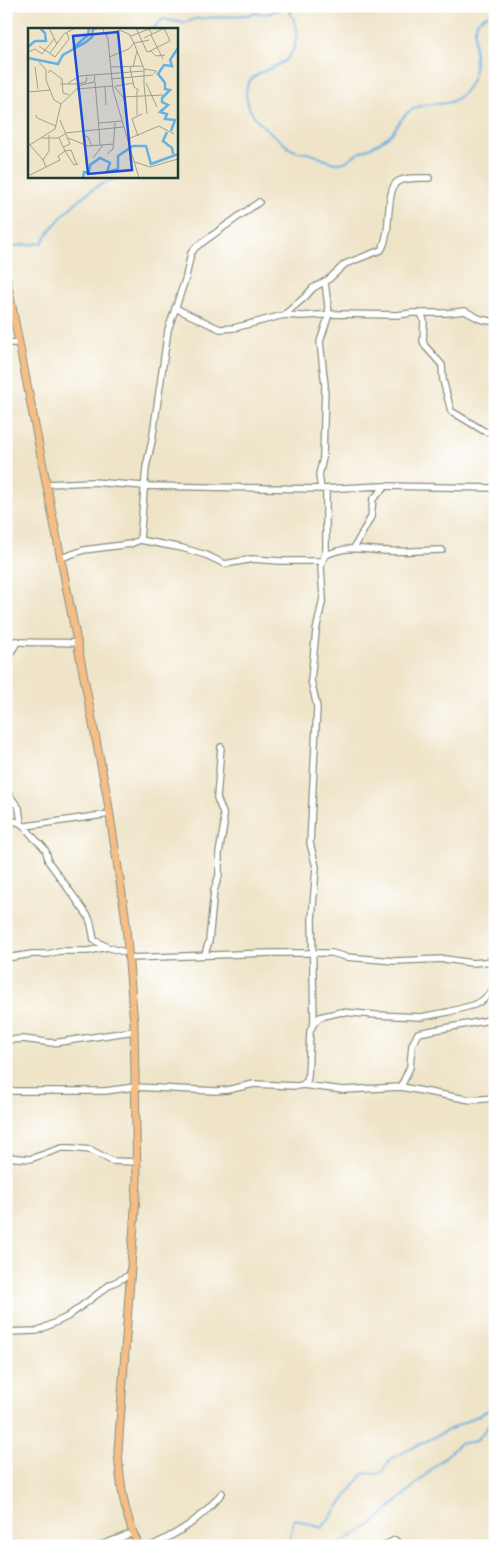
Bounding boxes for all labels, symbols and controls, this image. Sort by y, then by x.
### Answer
inset map [28,28,178,178]

